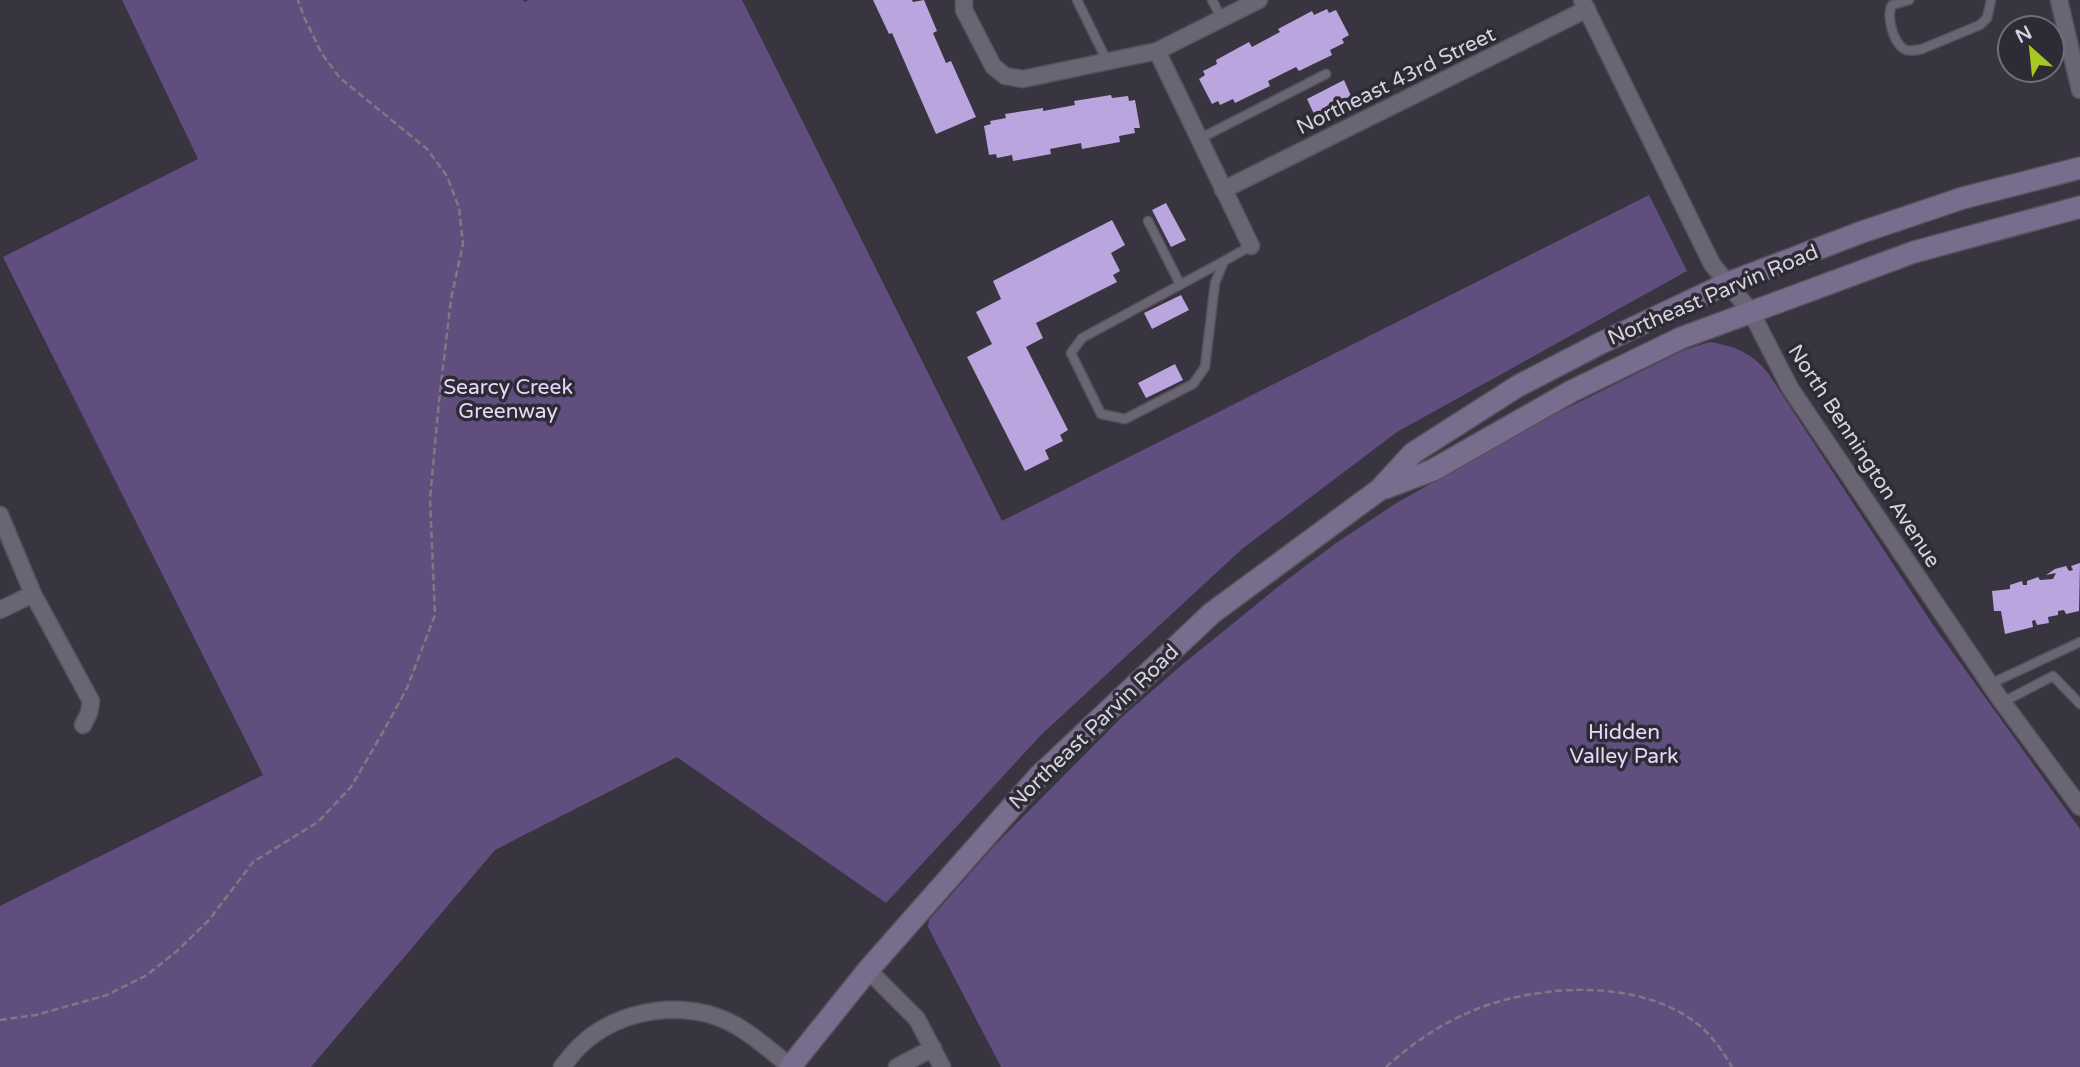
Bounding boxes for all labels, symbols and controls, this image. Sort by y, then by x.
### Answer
north arrow [1996,14,2066,84]
text: N [2012,21,2036,48]
street label: Northeast 43rd Street [1292,22,1500,140]
street label: Northeast Parvin Road [1604,239,1822,351]
street label: North Bennington Avenue [1782,340,1946,572]
park label: Searcy Creek Greenway [443,375,573,424]
street label: Northeast Parvin Road [1004,639,1184,815]
park label: Hidden Valley Park [1569,720,1679,769]

